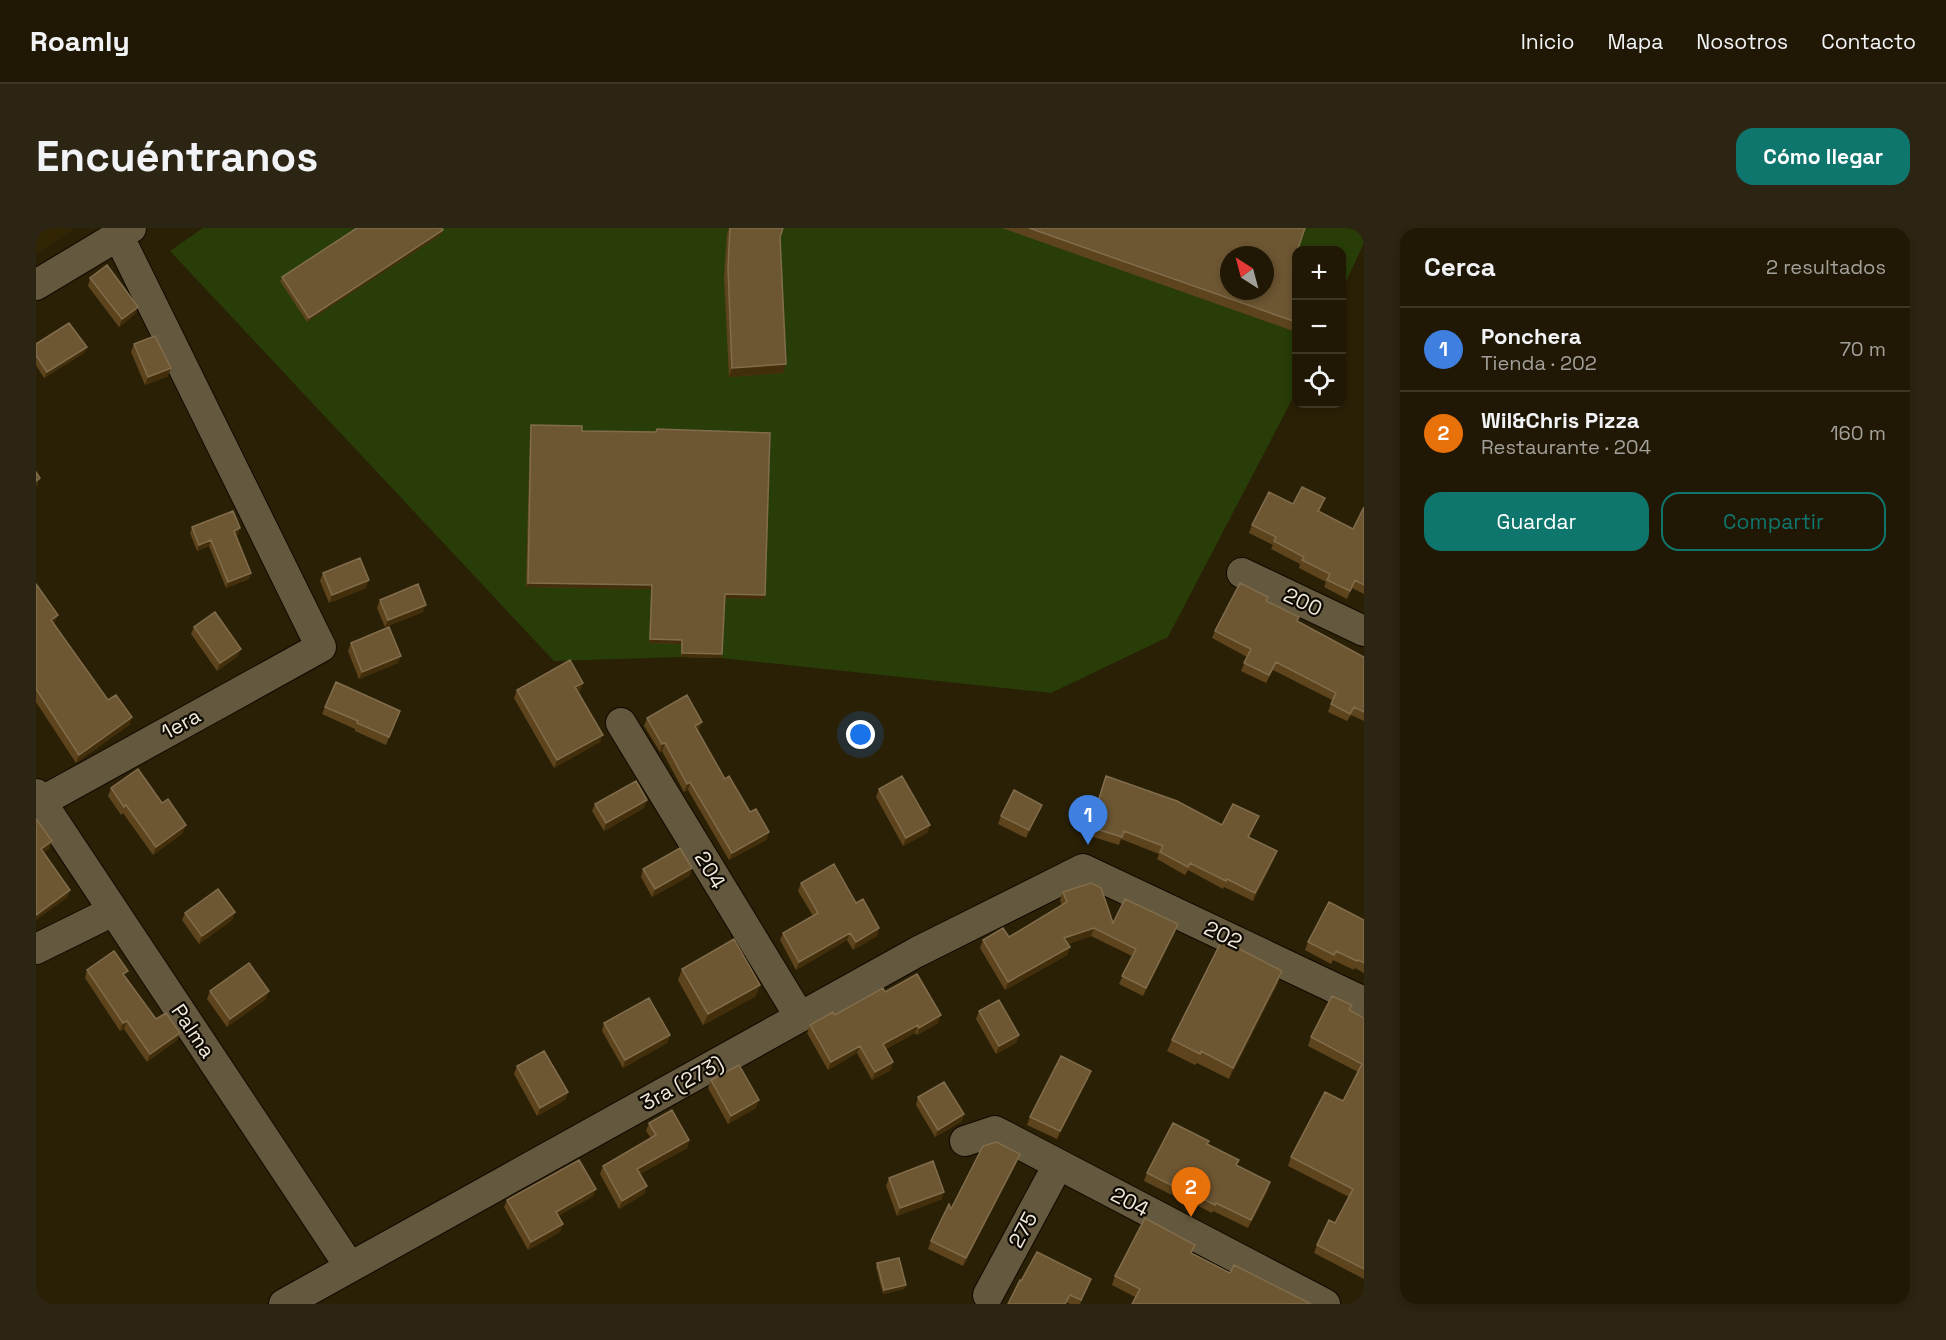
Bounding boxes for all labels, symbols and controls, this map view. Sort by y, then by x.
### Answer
text: Roamly [30,23,130,59]
text: Inicio [1521,28,1575,55]
text: Mapa [1608,28,1663,55]
text: Nosotros [1696,28,1788,55]
text: Contacto [1821,28,1916,55]
button: Cómo llegar [1736,128,1910,185]
text: Encuéntranos [36,130,318,183]
north arrow [1220,246,1274,300]
map controls [1292,246,1346,408]
button: + [1292,246,1346,300]
text: Cerca [1424,250,1496,284]
text: 2 resultados [1766,254,1886,280]
button: − [1292,300,1346,354]
text: Ponchera [1481,322,1581,350]
text: 1 [1439,336,1448,362]
text: 70 m [1840,336,1886,362]
text: Tienda · 202 [1481,350,1597,376]
button: locate [1292,354,1346,408]
text: Wil&Chris Pizza [1481,406,1640,434]
text: 2 [1438,420,1449,446]
text: 160 m [1830,420,1886,446]
text: Restaurante · 204 [1481,434,1651,460]
button: Guardar [1424,492,1649,551]
button: Compartir [1661,492,1886,551]
street label: 200 [1280,581,1327,622]
street label: 1era [156,702,205,745]
your location [846,720,875,749]
pin: 1 [1068,796,1108,845]
street label: 204 [689,846,732,894]
street label: 202 [1200,914,1246,955]
street label: Palma [166,998,221,1063]
street label: 3ra (273) [636,1049,728,1116]
pin: 2 [1172,1168,1210,1217]
street label: 204 [1107,1181,1154,1222]
street label: 275 [1002,1207,1043,1252]

